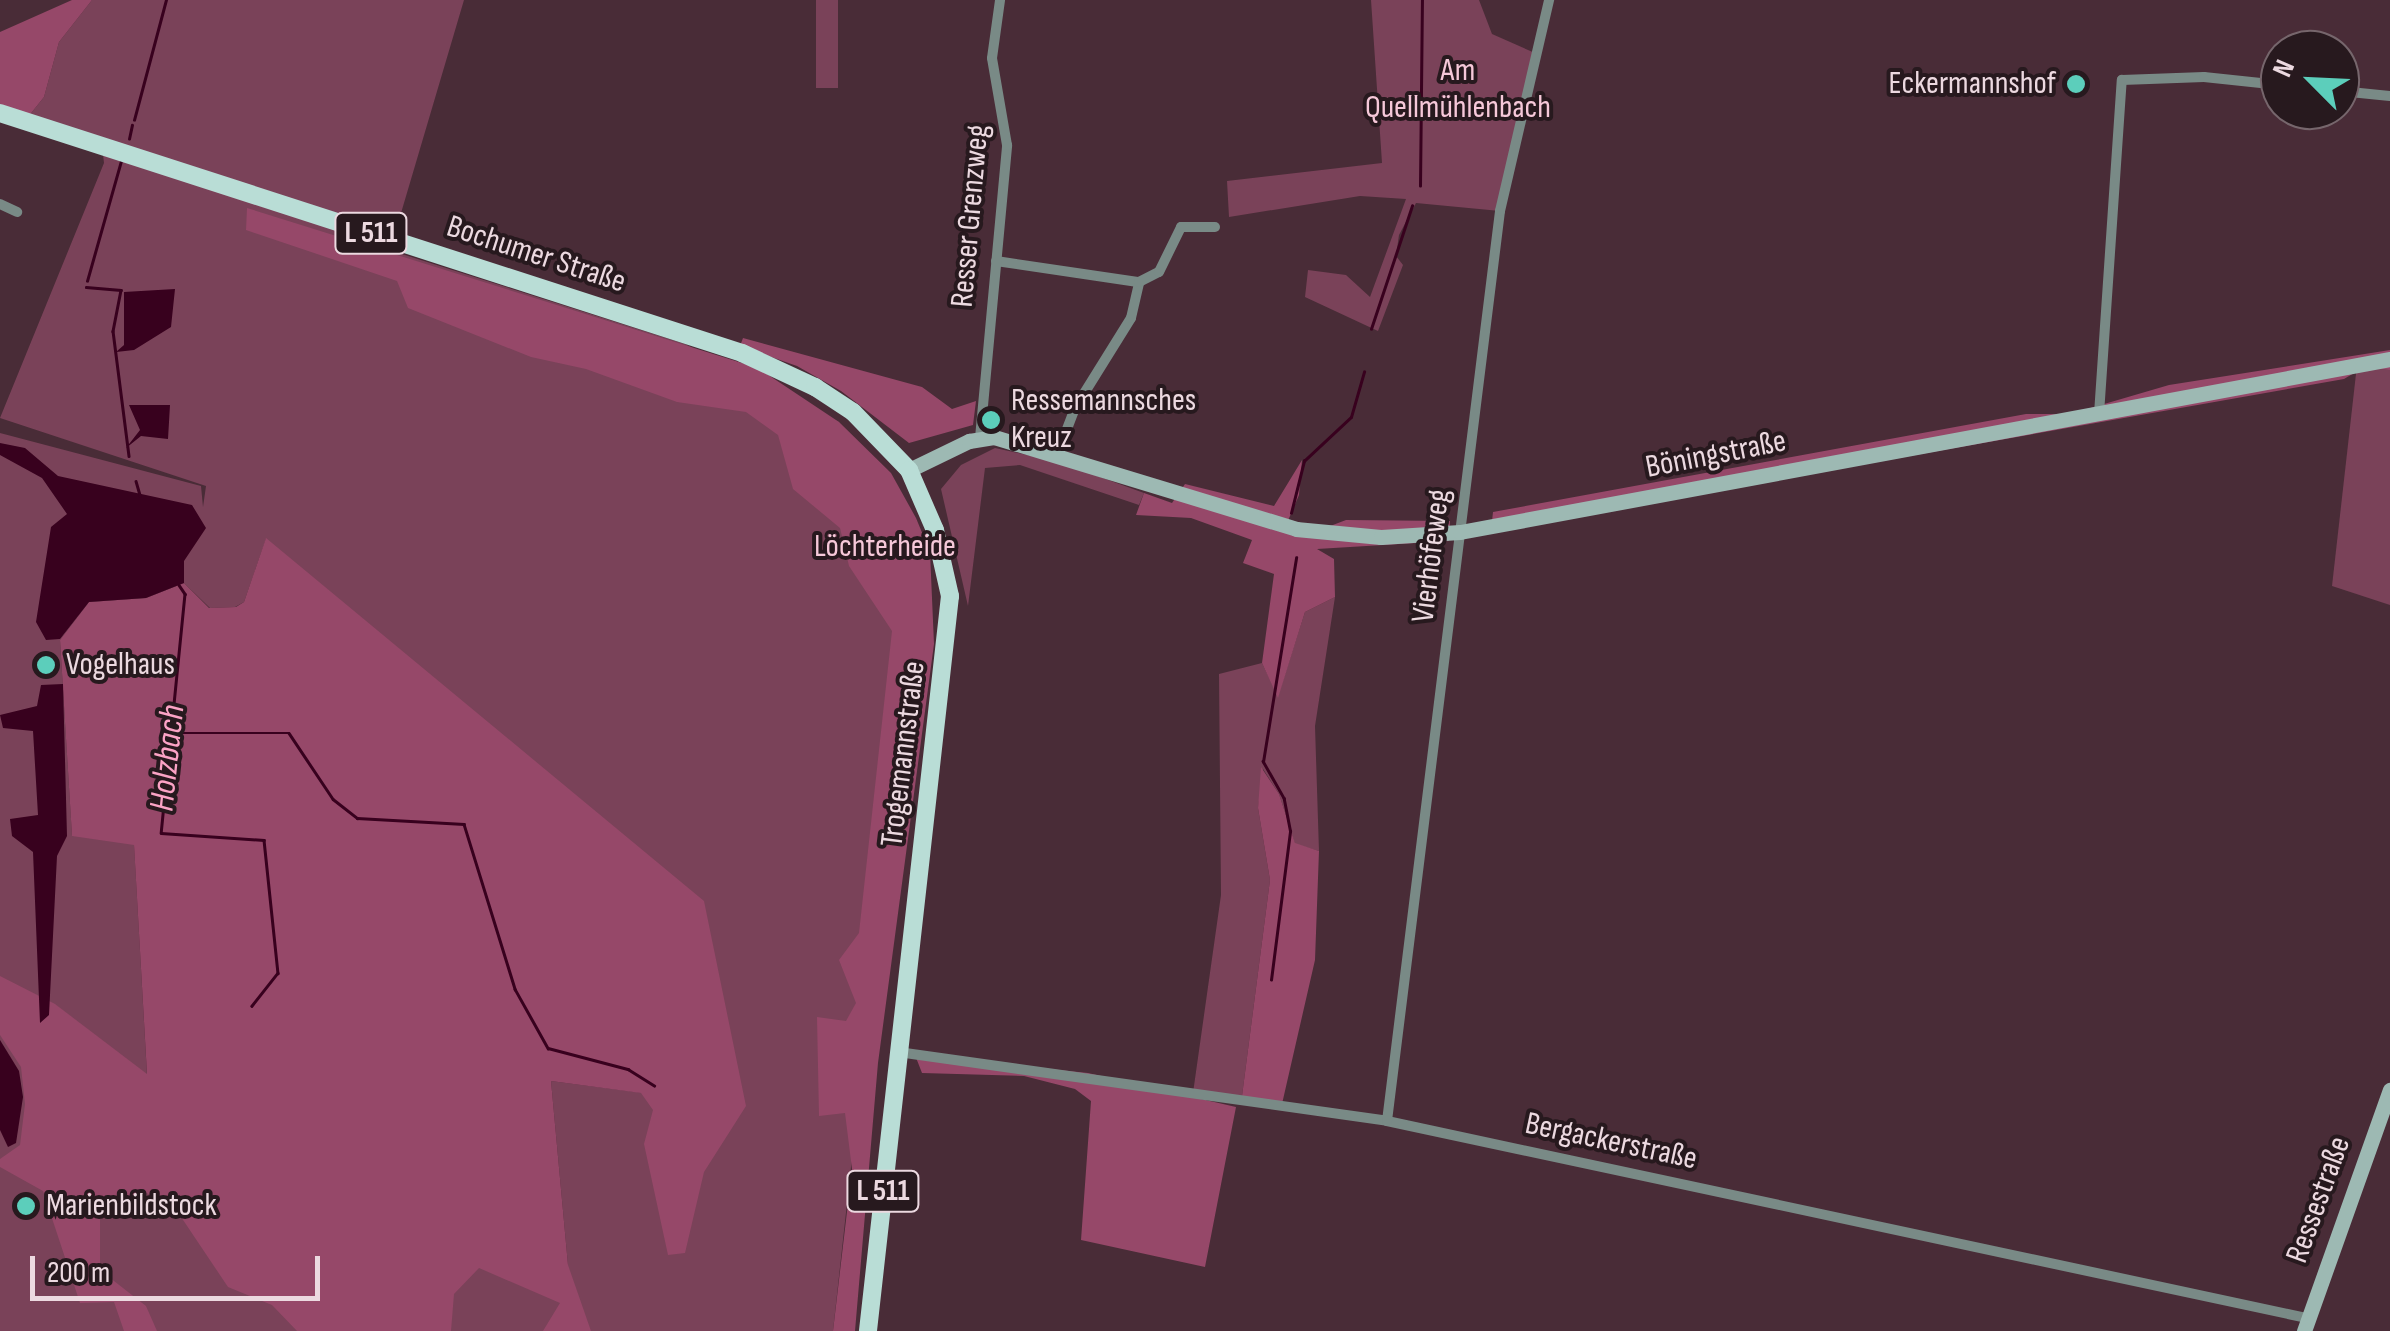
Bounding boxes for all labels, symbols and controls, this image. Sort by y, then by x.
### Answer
north arrow [2260,30,2360,130]
park label: Am Quellmühlenbach [1365,53,1551,128]
text: N [2266,55,2302,82]
place label: Eckermannshof [1889,65,2056,103]
marker: Eckermannshof [2065,73,2087,95]
street label: Resser Grenzweg [944,123,998,309]
road number: L 511 [334,208,408,258]
street label: Bochumer Straße [442,208,630,302]
place label: Ressemannsches Kreuz [1011,383,1196,458]
marker: Ressemannsches Kreuz [980,409,1002,431]
street label: Böningstraße [1643,423,1789,487]
street label: Vierhöfeweg [1405,487,1459,625]
park label: Löchterheide [814,528,956,566]
place label: Vogelhaus [66,646,175,684]
marker: Vogelhaus [35,654,57,676]
street label: Trogemannstraße [874,659,934,849]
water label: Holzbach [142,703,194,813]
street label: Bergackerstraße [1522,1105,1700,1179]
street label: Ressestraße [2279,1132,2359,1268]
road number: L 511 [846,1166,920,1216]
place label: Marienbildstock [46,1187,217,1225]
marker: Marienbildstock [15,1195,37,1217]
scale bar [35,1236,325,1298]
text: 200 m [47,1255,110,1291]

